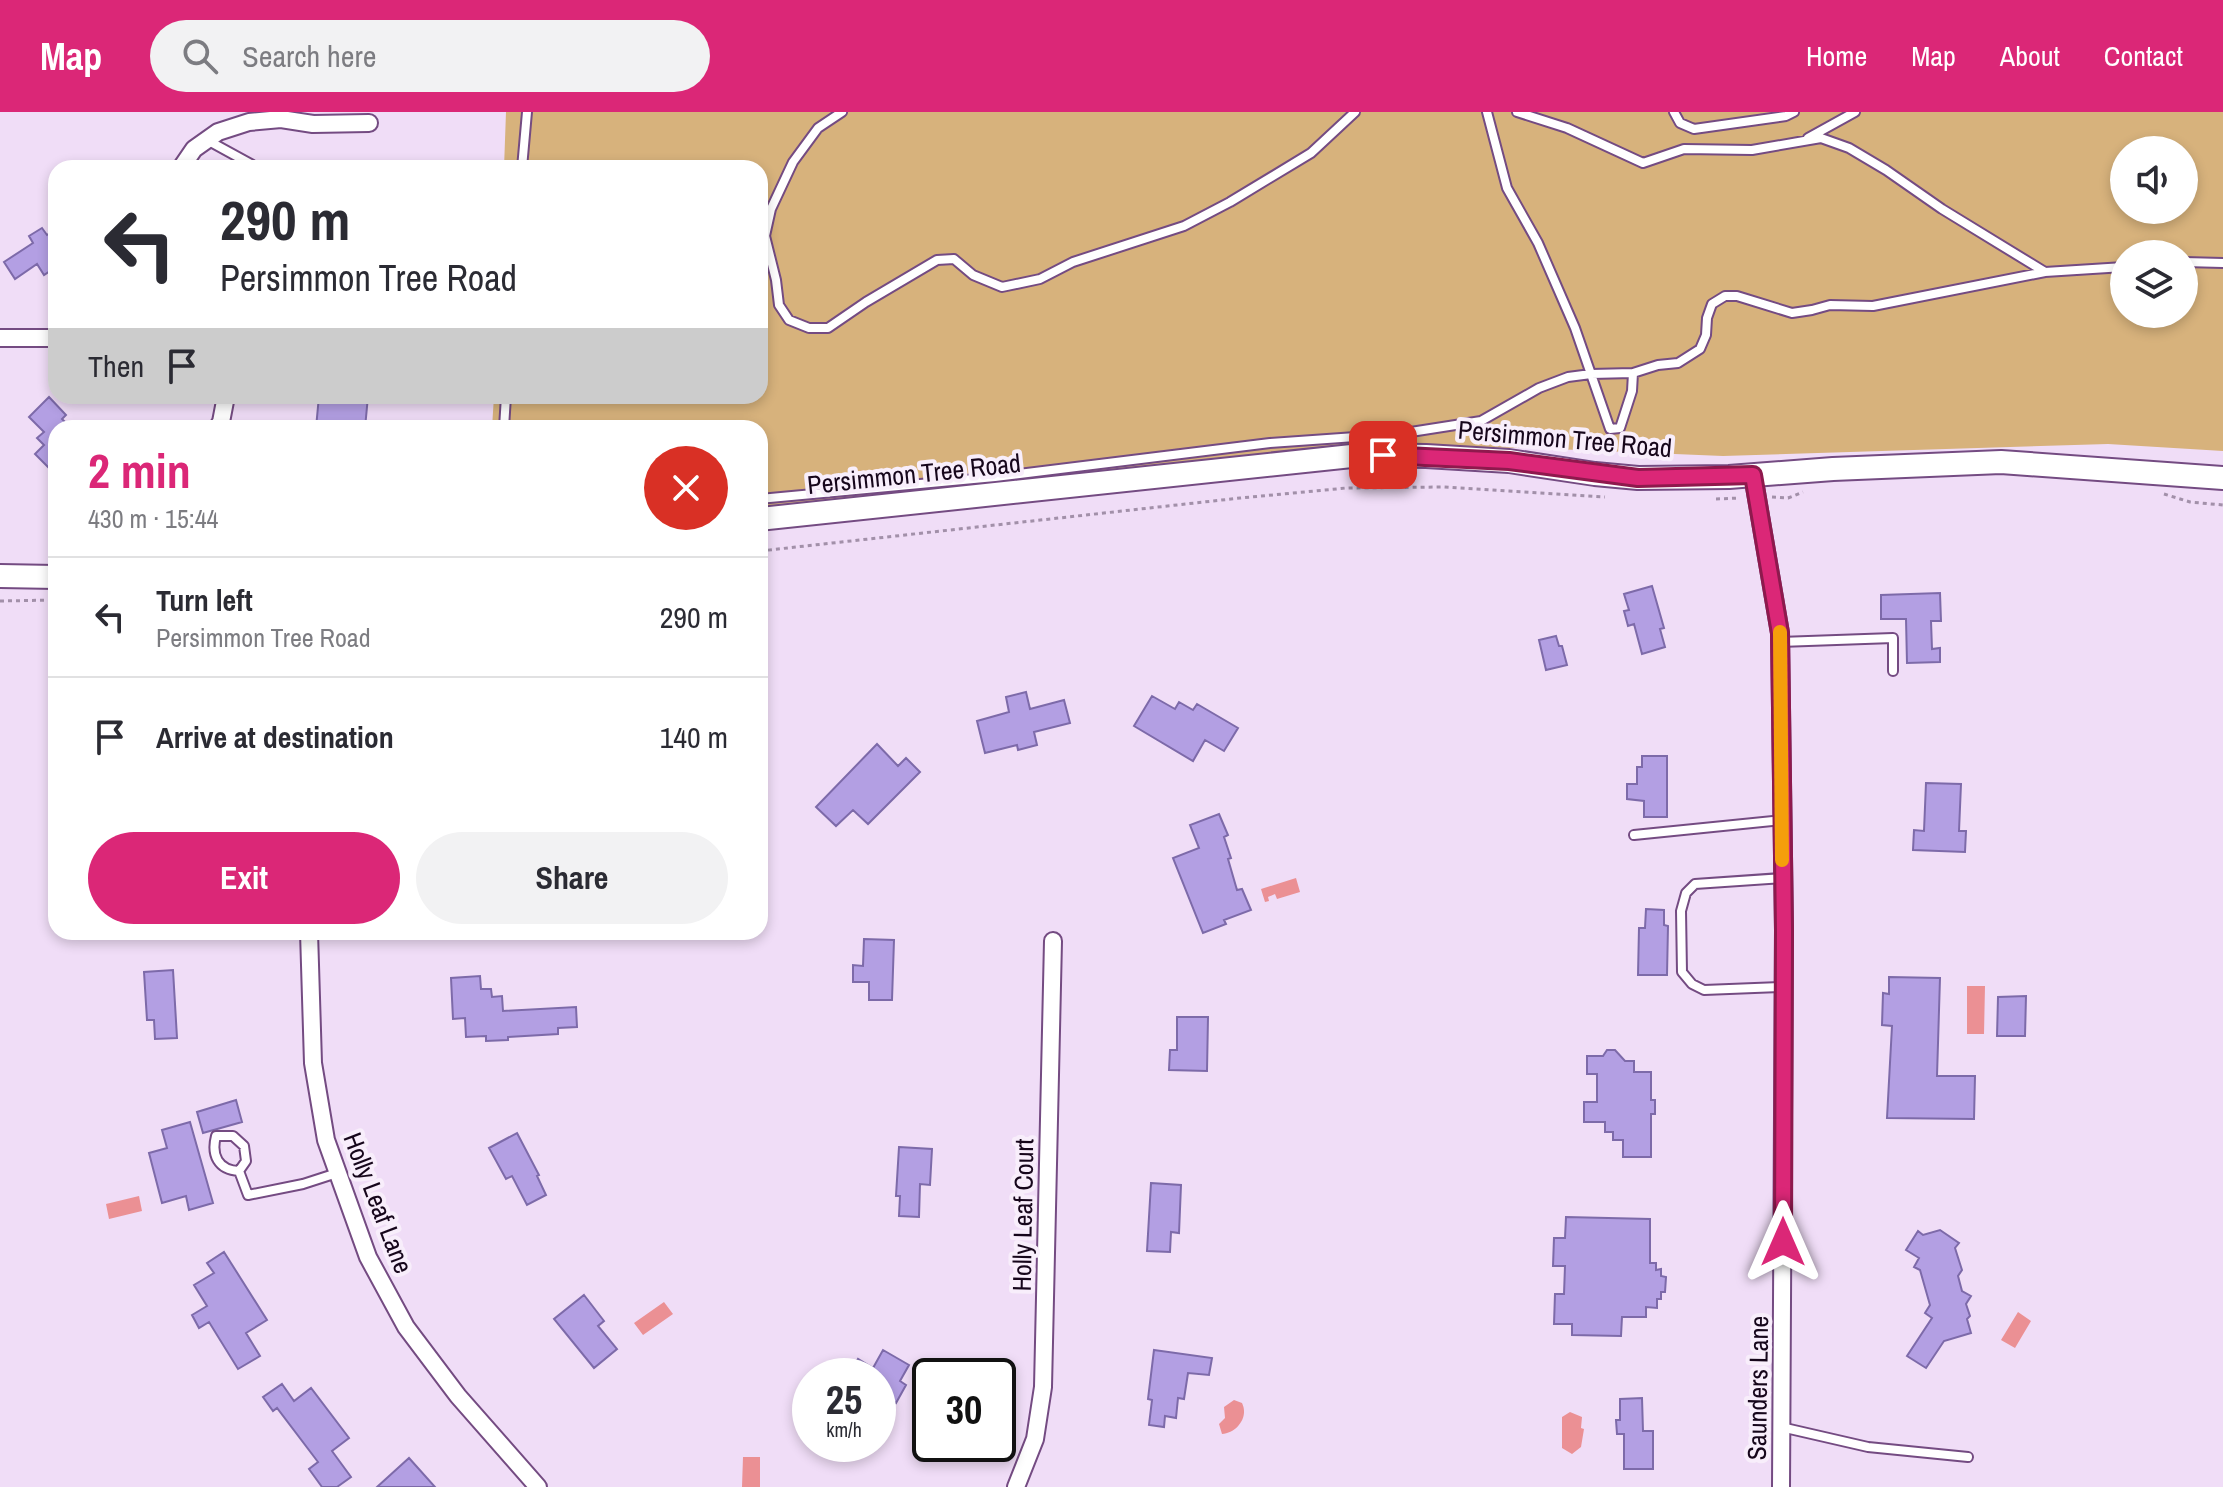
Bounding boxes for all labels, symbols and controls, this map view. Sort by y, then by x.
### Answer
search box [150,20,710,92]
text: Map [40,31,102,82]
icon: search [178,34,222,78]
text: Search here [242,36,376,76]
text: Home [1806,37,1867,75]
text: Map [1911,37,1956,75]
text: About [2000,37,2060,75]
text: Contact [2104,37,2183,75]
map controls [2110,136,2198,328]
button: sound [2110,136,2198,224]
text: 290 m [220,182,350,257]
icon: left [88,192,192,296]
button: layers [2110,240,2198,328]
text: Persimmon Tree Road [220,254,517,302]
icon: arrive [160,344,204,388]
text: Then [88,346,144,386]
street label: Persimmon Tree Road [1457,412,1673,465]
pin [1349,421,1417,489]
icon: arrive [1361,433,1405,477]
text: 2 min [88,438,191,503]
street label: Persimmon Tree Road [805,445,1022,502]
button: close [644,446,728,530]
text: 430 m · 15:44 [88,501,218,536]
text: Turn left [156,580,253,620]
icon: left [88,595,132,639]
text: 290 m [660,597,728,637]
text: Persimmon Tree Road [156,620,371,655]
icon: arrive [88,715,132,759]
text: Arrive at destination [156,717,394,757]
text: 140 m [660,717,728,757]
button: Exit [88,832,400,924]
button: Share [416,832,728,924]
street label: Holly Leaf Lane [336,1127,421,1278]
street label: Holly Leaf Court [1004,1138,1041,1292]
position arrow [1741,1200,1825,1284]
street label: Saunders Lane [1739,1315,1776,1461]
speed limit sign: 30 [912,1358,1016,1462]
text: 25 [826,1373,862,1426]
text: km/h [826,1416,862,1443]

